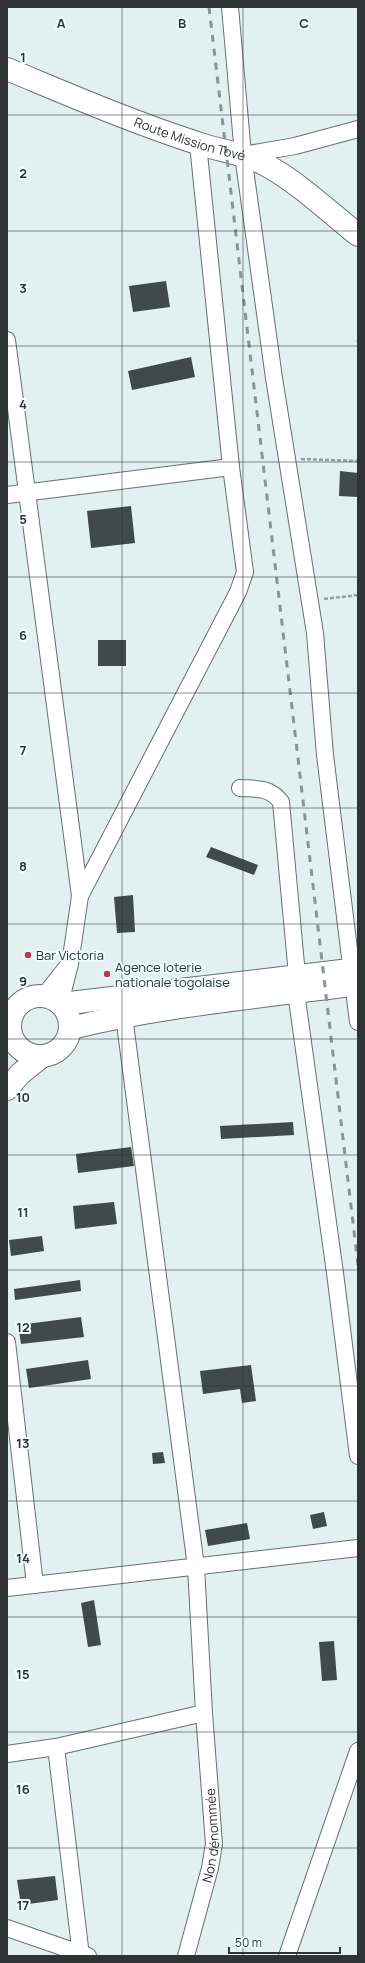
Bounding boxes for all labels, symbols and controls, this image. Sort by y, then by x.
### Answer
text: A [57,14,66,32]
text: B [178,14,186,32]
text: C [299,14,309,32]
text: 1 [20,48,26,66]
street label: Route Mission Tové [132,113,248,165]
text: 2 [19,164,27,182]
text: 3 [19,279,27,297]
text: 4 [19,395,27,413]
text: 5 [19,510,27,528]
text: 6 [19,626,27,644]
text: 7 [20,741,27,759]
text: 8 [19,857,27,875]
place label: Bar Victoria [36,946,104,964]
marker: Bar Victoria [23,950,33,960]
place label: Agence loterie nationale togolaise [115,958,230,991]
marker: Agence loterie nationale togolaise [102,969,112,979]
text: 9 [19,972,27,990]
text: 10 [16,1088,30,1106]
text: 11 [17,1203,29,1221]
text: 12 [16,1318,30,1336]
text: 13 [16,1434,30,1452]
text: 14 [16,1549,30,1567]
text: 15 [16,1665,30,1683]
text: 16 [16,1780,30,1798]
street label: Non dénommée [197,1787,223,1884]
text: 17 [17,1896,29,1914]
scale bar [229,1929,340,1955]
text: 50 m [235,1934,262,1951]

